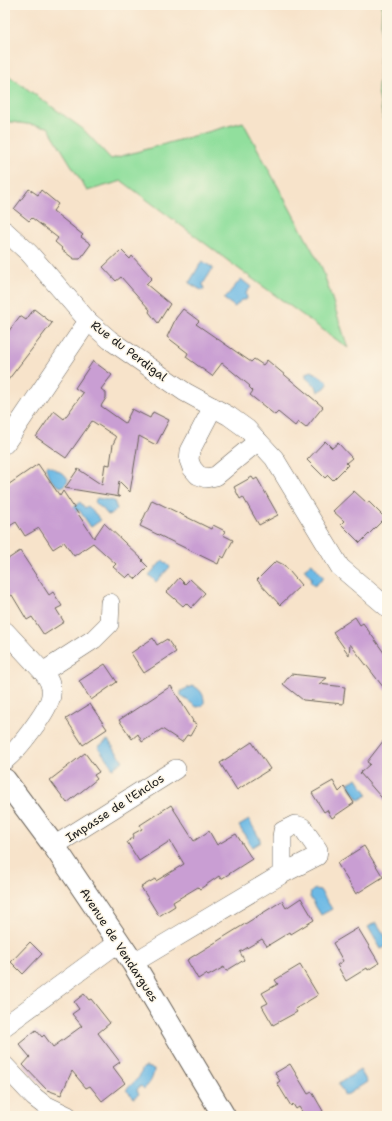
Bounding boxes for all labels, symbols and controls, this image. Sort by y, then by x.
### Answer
street label: Rue du Perdigal [88,317,171,385]
street label: Impasse de l'Enclos [63,770,167,846]
street label: Avenue de Vendargues [76,885,162,1005]

